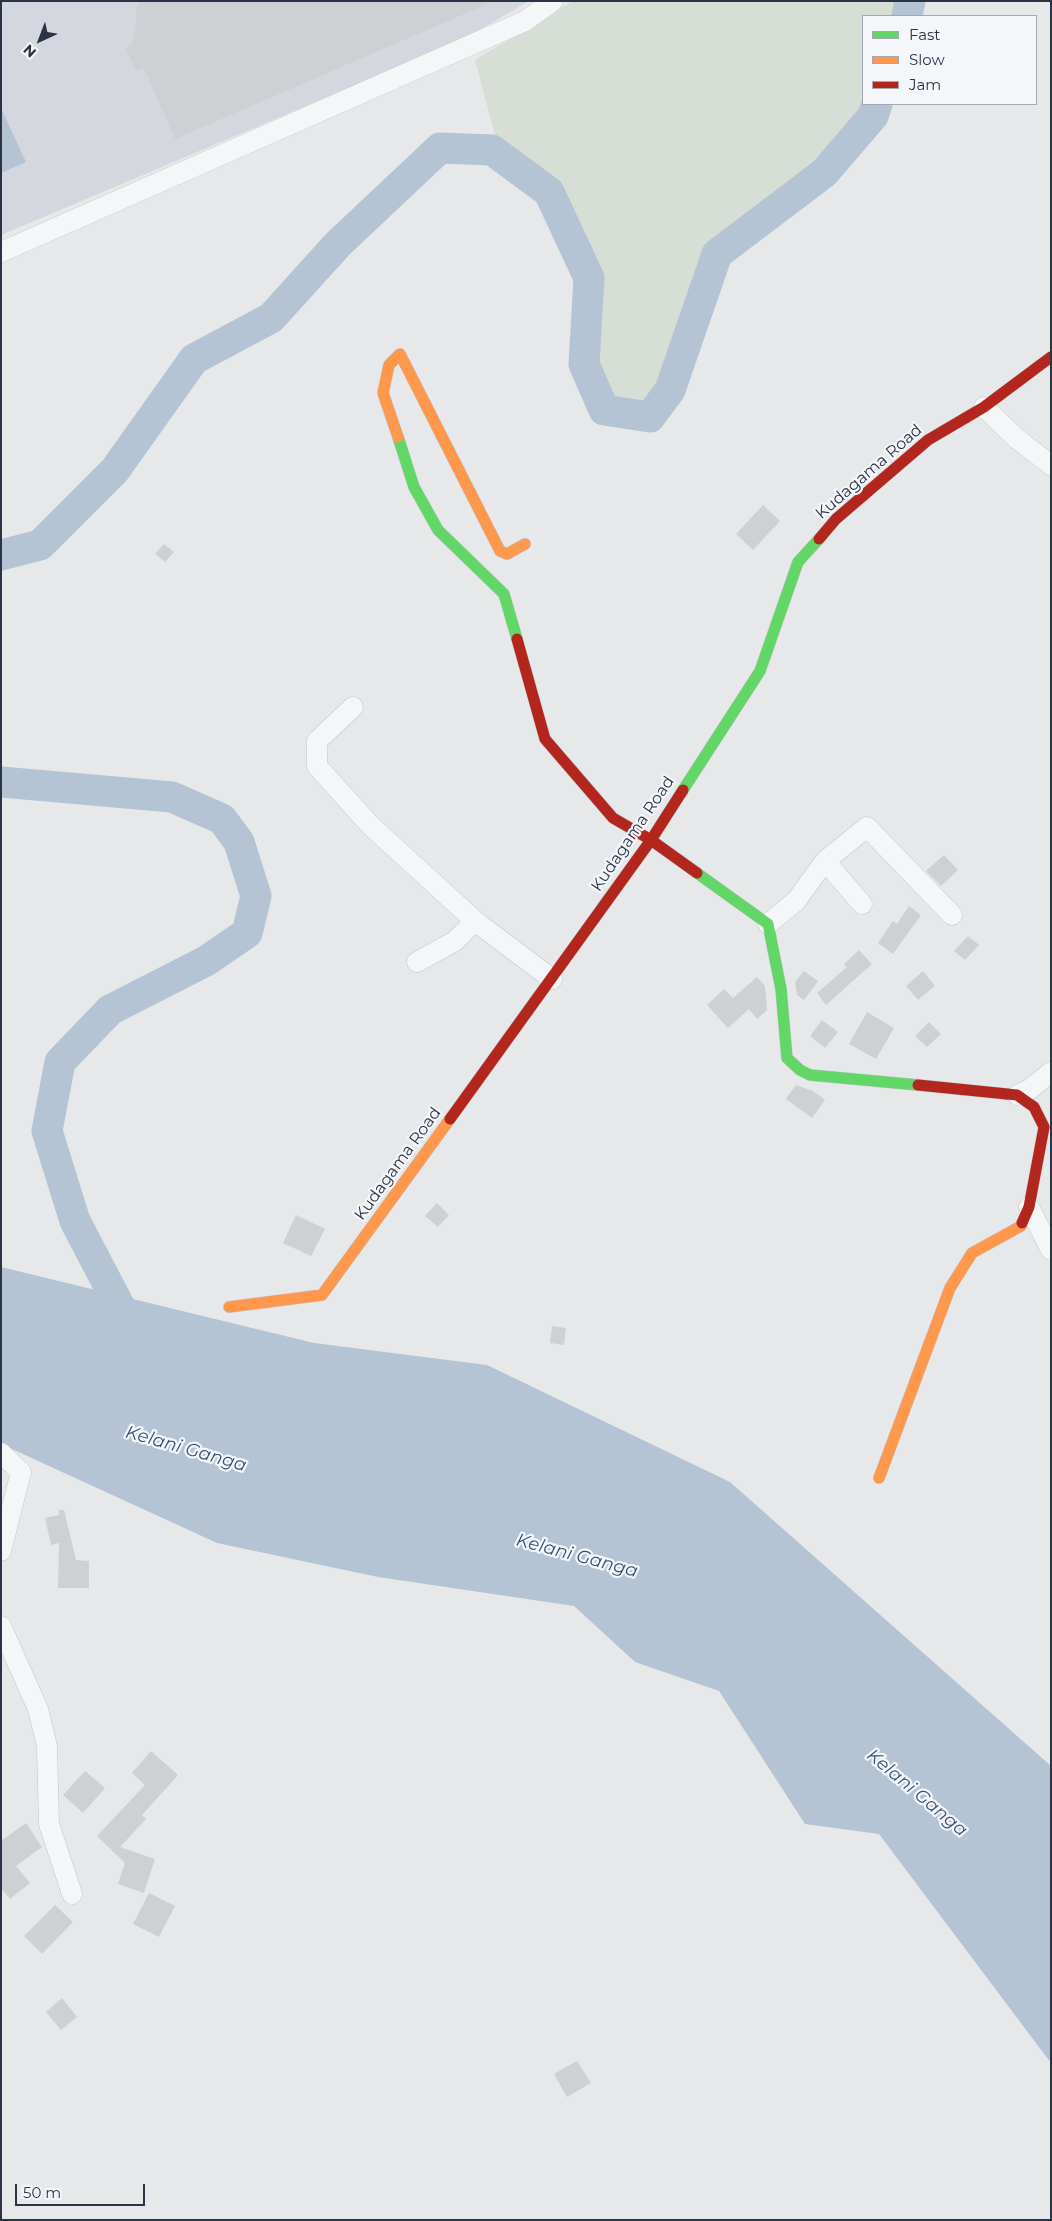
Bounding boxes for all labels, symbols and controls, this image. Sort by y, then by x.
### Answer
north arrow [15,15,65,65]
legend [862,15,1037,105]
text: Fast [909,25,940,44]
text: N [19,41,40,61]
text: Slow [909,50,945,69]
text: Jam [909,75,941,94]
street label: Kudagama Road [812,420,926,524]
street label: Kudagama Road [587,773,679,895]
street label: Kudagama Road [351,1104,445,1224]
water label: Kelani Ganga [123,1421,249,1477]
water label: Kelani Ganga [514,1529,640,1583]
water label: Kelani Ganga [862,1745,972,1841]
scale bar [18,2174,148,2206]
text: 50 m [23,2183,61,2202]

